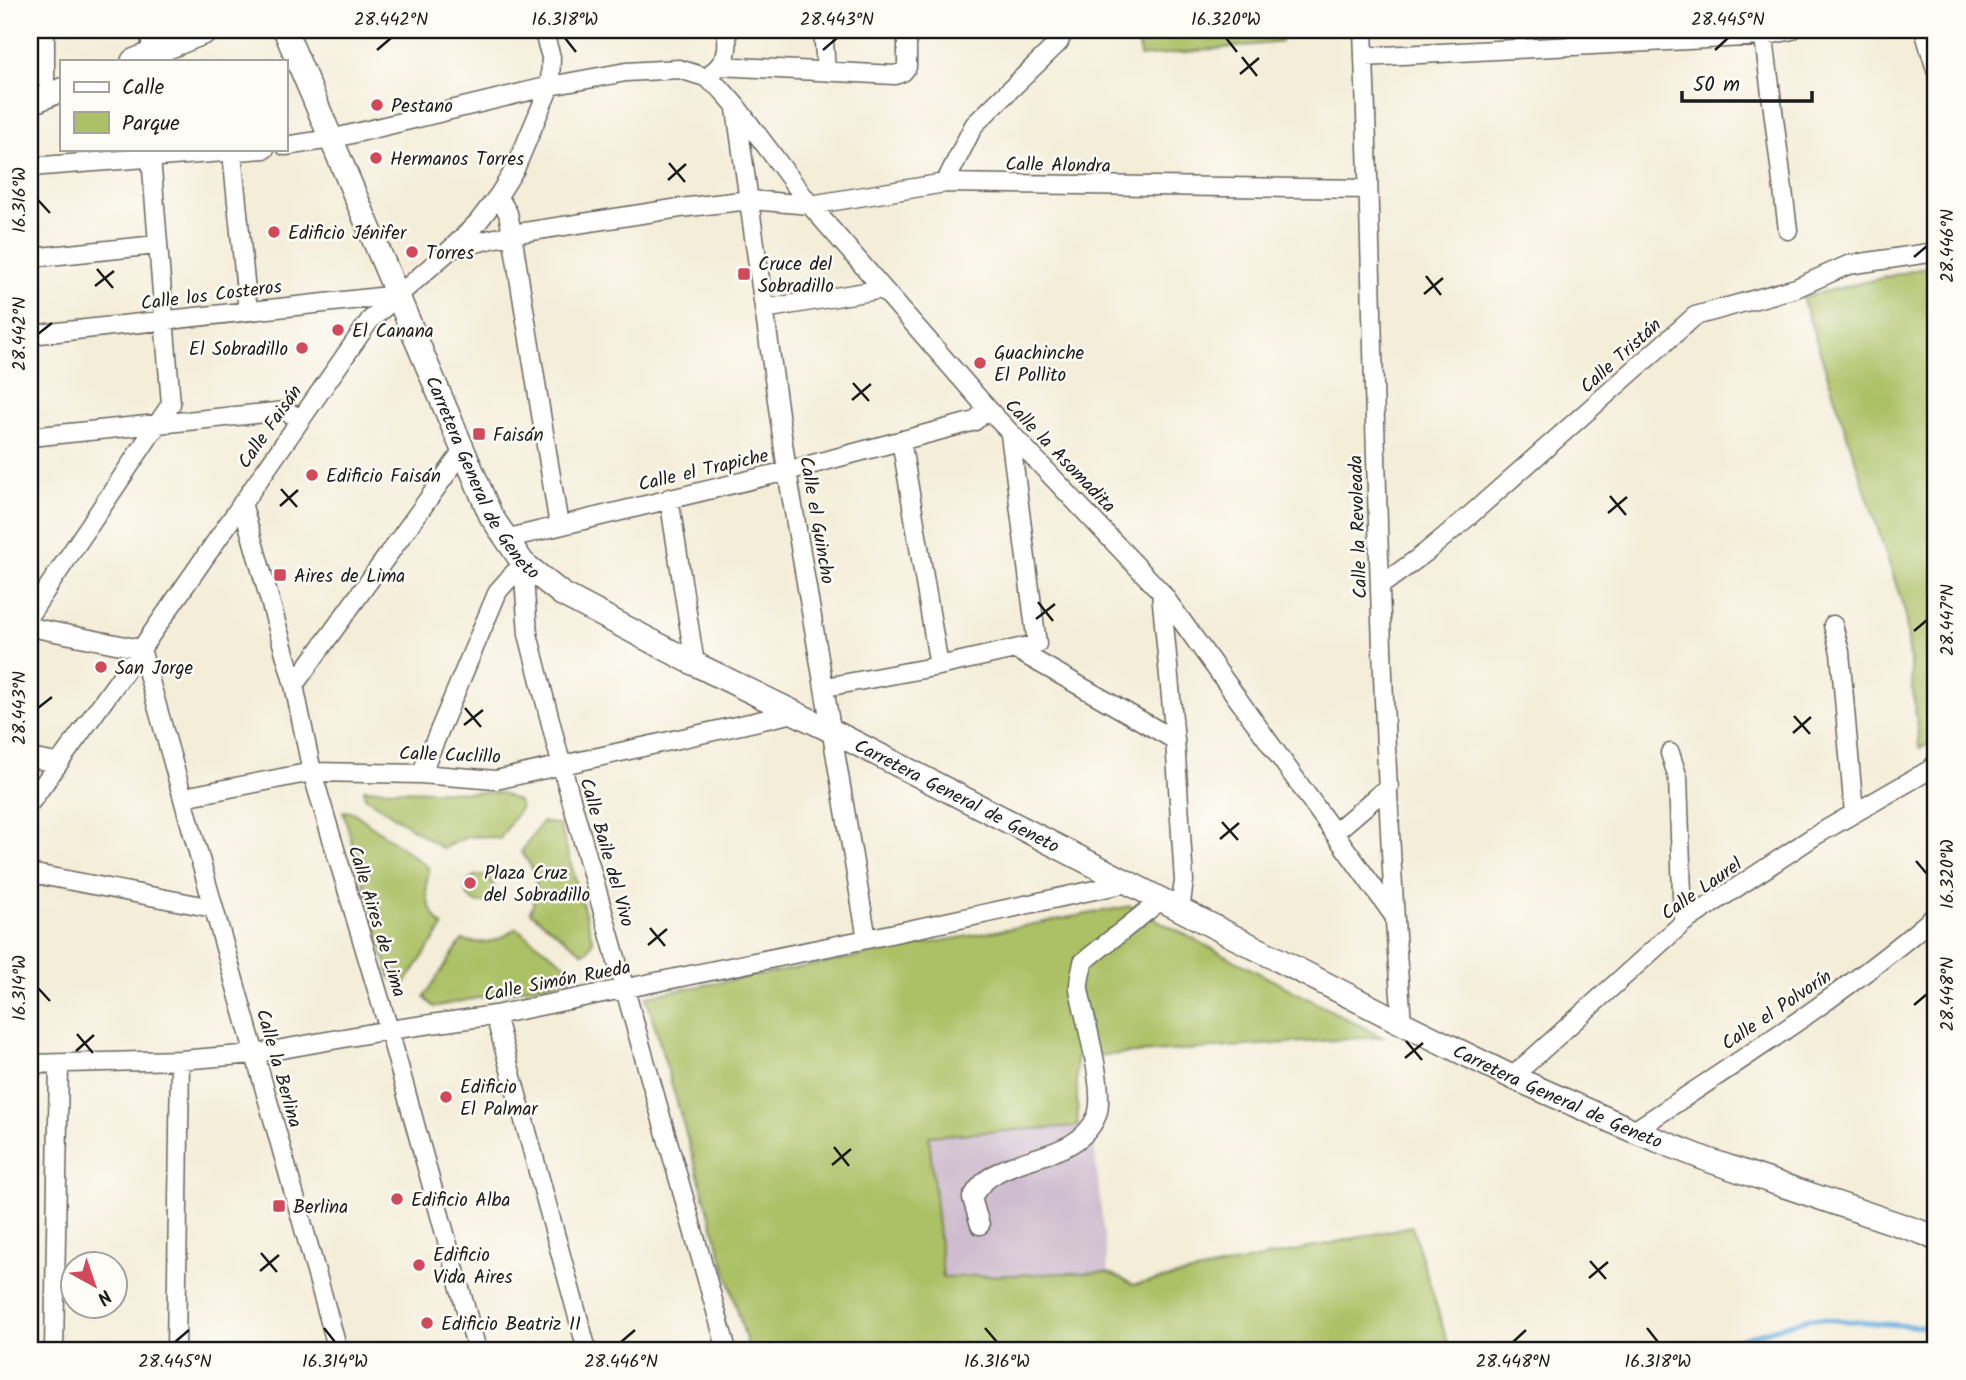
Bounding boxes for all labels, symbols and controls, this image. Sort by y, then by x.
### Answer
text: 28.442°N [354,6,428,35]
text: 16.318°W [532,6,598,35]
text: 28.443°N [800,6,874,35]
text: 16.320°W [1191,6,1261,35]
text: 28.445°N [1691,6,1765,35]
legend [60,60,287,150]
scale bar [1682,60,1812,104]
text: 50 m [1693,69,1740,102]
text: Calle [122,72,165,105]
place label: Pestano [391,92,453,122]
marker: Pestano [369,97,385,113]
text: Parque [122,108,180,141]
place label: Hermanos Torres [390,145,524,175]
marker: Hermanos Torres [368,150,384,166]
street label: Calle Alondra [1005,150,1111,182]
text: 16.316°W [6,167,35,233]
text: 28.446°N [1934,209,1963,283]
place label: Edificio Jénifer [288,219,408,249]
marker: Edificio Jénifer [266,224,282,240]
place label: Torres [426,239,474,269]
marker: Torres [404,244,420,260]
place label: Cruce del Sobradillo [758,250,834,302]
marker: Cruce del Sobradillo [736,266,752,282]
street label: Calle los Costeros [139,272,283,320]
text: 28.442°N [6,297,35,371]
street label: Calle Tristán [1574,311,1669,402]
place label: El Canana [352,317,434,347]
marker: El Canana [330,322,346,338]
place label: El Sobradillo [189,335,288,365]
place label: Guachinche El Pollito [994,339,1085,391]
marker: El Sobradillo [294,340,310,356]
marker: Guachinche El Pollito [972,355,988,371]
street label: Carretera General de Geneto [416,372,546,588]
street label: Calle Faisán [231,379,311,475]
street label: Calle la Asomadita [997,392,1122,521]
place label: Faisán [493,421,544,451]
marker: Faisán [471,426,487,442]
street label: Calle el Trapiche [635,441,772,500]
street label: Calle el Guincho [790,454,842,587]
street label: Calle la Revoleada [1341,455,1376,599]
place label: Edificio Faisán [326,462,441,492]
marker: Edificio Faisán [304,467,320,483]
place label: Aires de Lima [294,562,405,592]
marker: Aires de Lima [272,567,288,583]
text: 28.447°N [1934,584,1963,656]
place label: San Jorge [115,654,194,684]
marker: San Jorge [93,659,109,675]
text: 28.443°N [6,671,35,745]
street label: Carretera General de Geneto [848,732,1064,862]
street label: Calle Cuclillo [399,739,501,773]
street label: Calle Baile del Vivo [570,775,642,931]
text: 16.320°W [1934,839,1963,909]
street label: Calle Aires de Lima [339,842,413,1001]
street label: Calle Laurel [1655,850,1749,929]
place label: Plaza Cruz del Sobradillo [484,859,590,911]
marker: Plaza Cruz del Sobradillo [462,875,478,891]
street label: Calle Simón Rueda [481,953,633,1011]
text: 16.314°W [6,955,35,1021]
text: 28.448°N [1934,957,1963,1031]
street label: Calle el Polvorín [1716,963,1838,1059]
street label: Calle la Berlina [247,1006,309,1131]
street label: Carretera General de Geneto [1447,1037,1667,1158]
place label: Edificio El Palmar [460,1073,539,1125]
marker: Edificio El Palmar [438,1089,454,1105]
place label: Edificio Alba [411,1186,510,1216]
marker: Edificio Alba [389,1191,405,1207]
place label: Berlina [293,1193,348,1223]
marker: Berlina [271,1198,287,1214]
place label: Edificio Vida Aires [433,1241,513,1293]
north arrow [60,1250,130,1320]
marker: Edificio Vida Aires [411,1257,427,1273]
text: N [89,1281,118,1312]
place label: Edificio Beatriz II [441,1310,581,1340]
marker: Edificio Beatriz II [419,1315,435,1331]
text: 28.445°N [138,1348,212,1377]
text: 16.314°W [302,1348,368,1377]
text: 28.446°N [584,1348,658,1377]
text: 16.316°W [964,1348,1030,1377]
text: 28.448°N [1476,1348,1550,1377]
text: 16.318°W [1625,1348,1691,1377]

